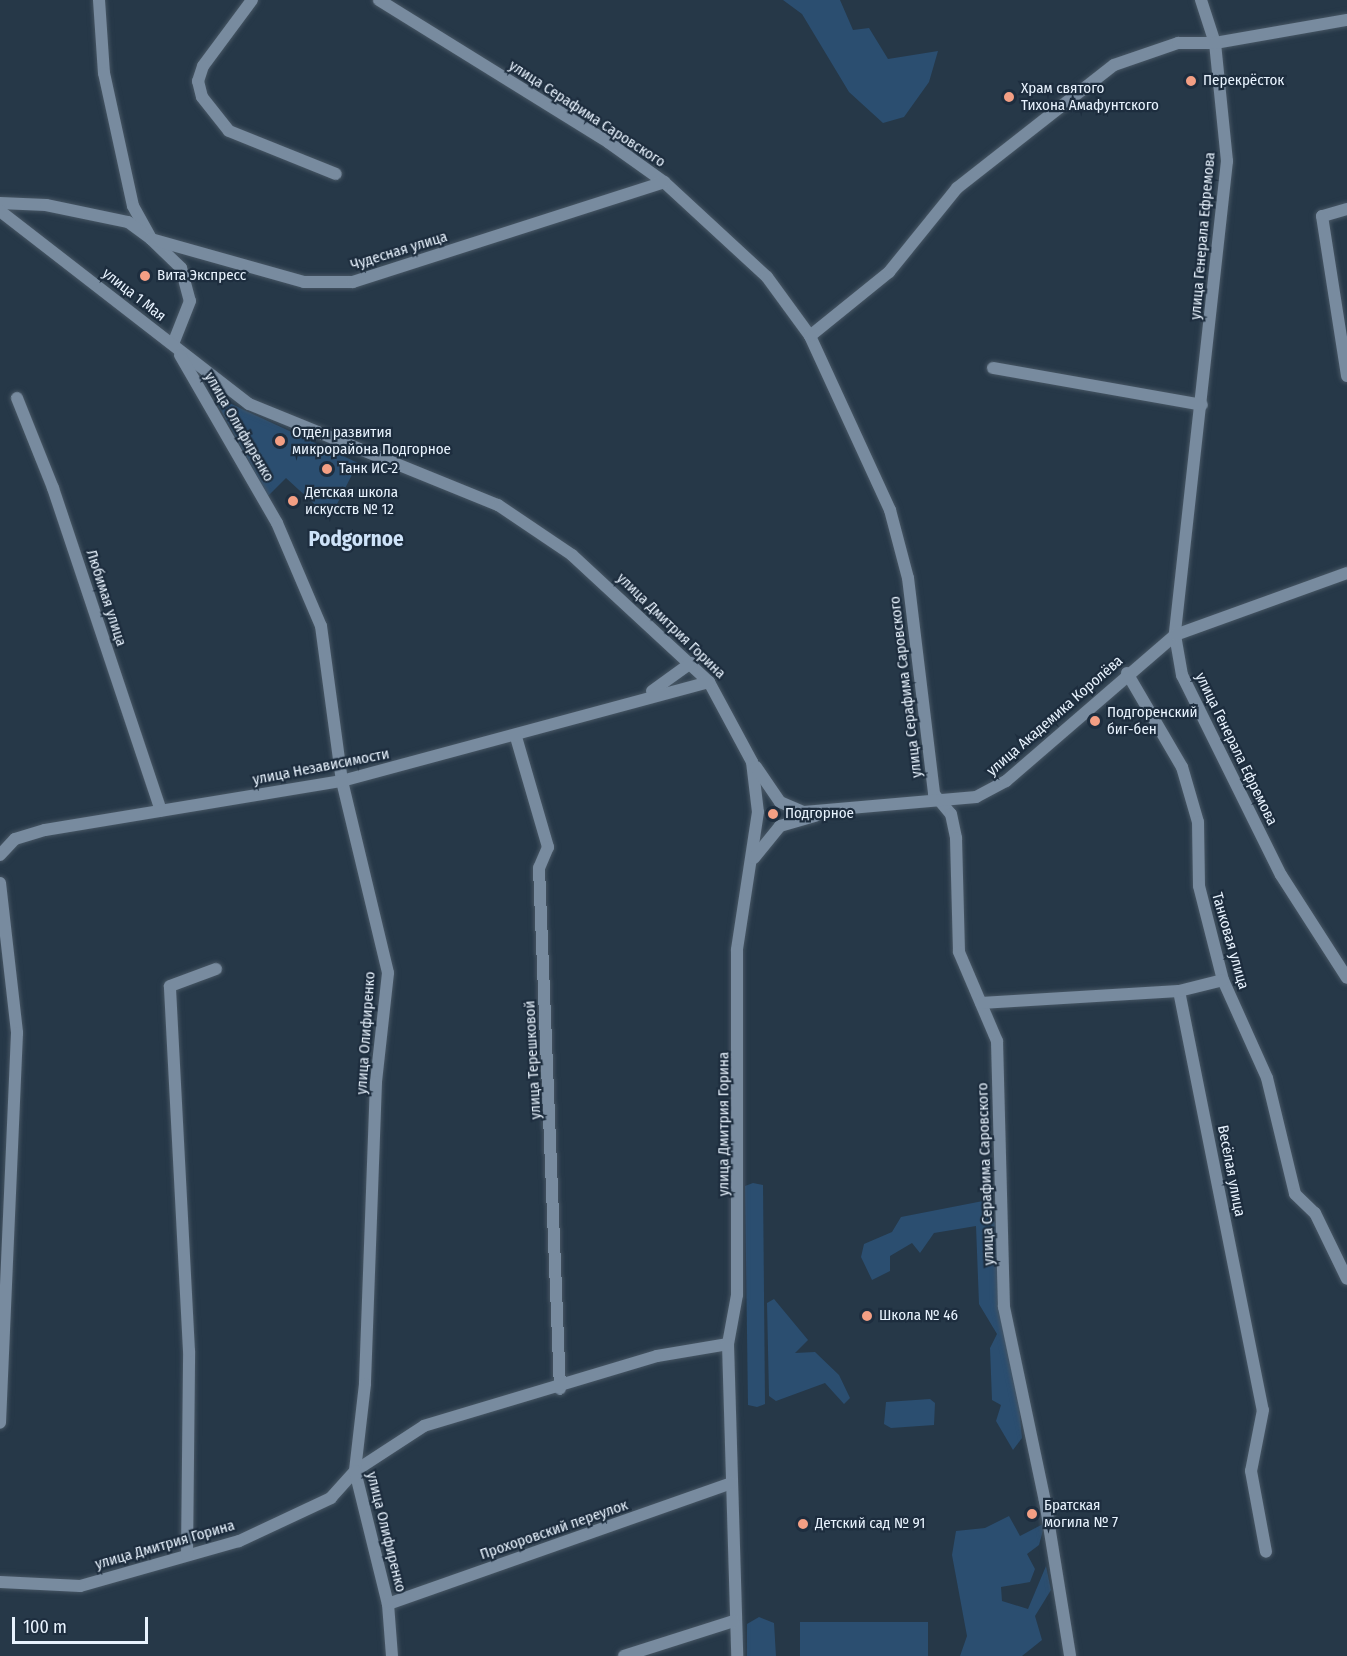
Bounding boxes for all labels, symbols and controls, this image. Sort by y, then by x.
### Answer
street label: улица Серафима Саровского [505,57,669,171]
place label: Перекрёсток [1203,72,1284,90]
marker: Перекрёсток [1184,74,1198,88]
place label: Храм святого Тихона Амафунтского [1021,79,1159,114]
marker: Храм святого Тихона Амафунтского [1002,90,1016,104]
street label: улица Генерала Ефремова [1187,152,1219,320]
street label: Чудесная улица [349,228,449,274]
street label: улица 1 Мая [99,265,169,325]
place label: Вита Экспресс [157,267,246,285]
marker: Вита Экспресс [138,269,152,283]
street label: улица Олифиренко [200,369,278,485]
place label: Отдел развития микрорайона Подгорное [292,423,451,458]
marker: Отдел развития микрорайона Подгорное [273,434,287,448]
place label: Танк ИС-2 [339,460,398,478]
marker: Танк ИС-2 [320,462,334,476]
place label: Детская школа искусств № 12 [305,483,398,518]
marker: Детская школа искусств № 12 [286,494,300,508]
district label: Podgornoe [308,526,404,552]
street label: Любимая улица [82,548,130,648]
street label: улица Дмитрия Горина [613,569,729,683]
street label: улица Серафима Саровского [886,595,926,779]
street label: улица Академика Королёва [983,652,1127,780]
street label: улица Генерала Ефремова [1191,670,1281,828]
place label: Подгоренский биг-бен [1107,703,1198,738]
marker: Подгоренский биг-бен [1088,714,1102,728]
street label: улица Независимости [251,745,391,789]
place label: Подгорное [785,805,854,823]
marker: Подгорное [766,807,780,821]
street label: Танковая улица [1208,891,1252,991]
street label: улица Олифиренко [353,971,379,1095]
street label: улица Терешковой [521,1000,545,1120]
street label: улица Дмитрия Горина [715,1052,733,1196]
street label: улица Серафима Саровского [974,1082,998,1266]
street label: Весёлая улица [1213,1124,1249,1218]
place label: Школа № 46 [879,1307,958,1325]
marker: Школа № 46 [860,1309,874,1323]
street label: улица Олифиренко [362,1470,410,1594]
street label: Прохоровский переулок [478,1496,630,1564]
place label: Братская могила № 7 [1044,1496,1118,1531]
marker: Братская могила № 7 [1025,1507,1039,1521]
place label: Детский сад № 91 [815,1515,925,1533]
street label: улица Дмитрия Горина [93,1516,237,1574]
marker: Детский сад № 91 [796,1517,810,1531]
scale bar [15,1605,152,1643]
text: 100 m [23,1616,67,1638]

